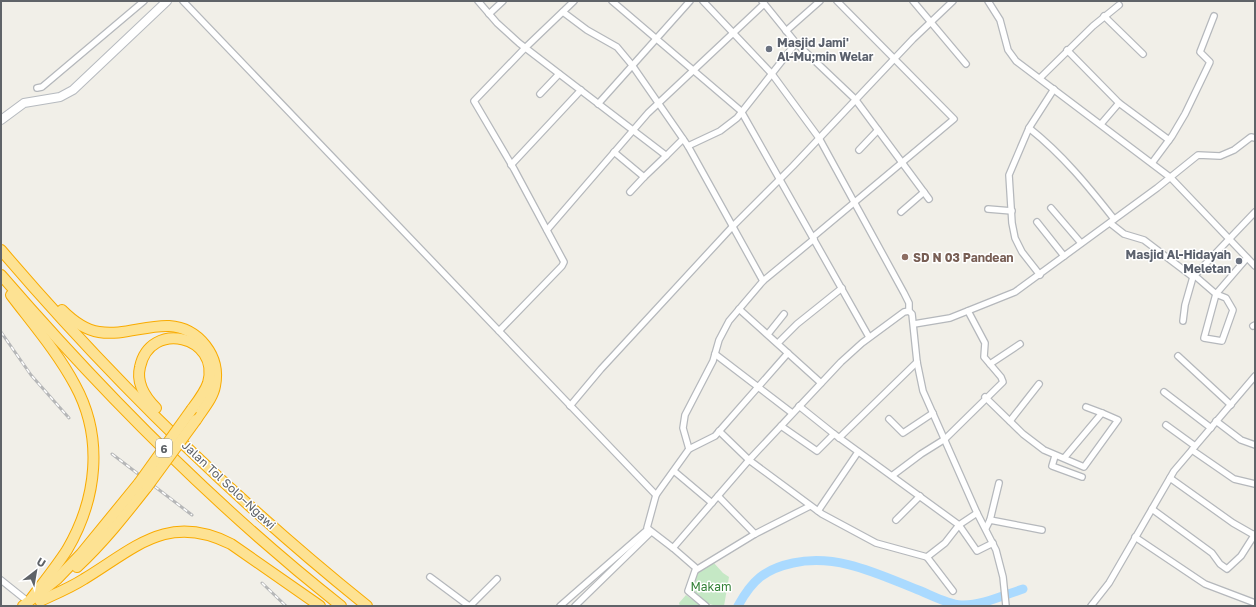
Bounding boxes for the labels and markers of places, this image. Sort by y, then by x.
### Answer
place label: Masjid Jami' Al-Mu;min Welar [777,35,874,64]
marker: Masjid Jami' Al-Mu;min Welar [764,44,774,54]
place label: Masjid Al-Hidayah Meletan [1126,247,1231,276]
place label: SD N 03 Pandean [913,250,1014,265]
marker: SD N 03 Pandean [900,252,910,262]
marker: Masjid Al-Hidayah Meletan [1234,256,1244,266]

